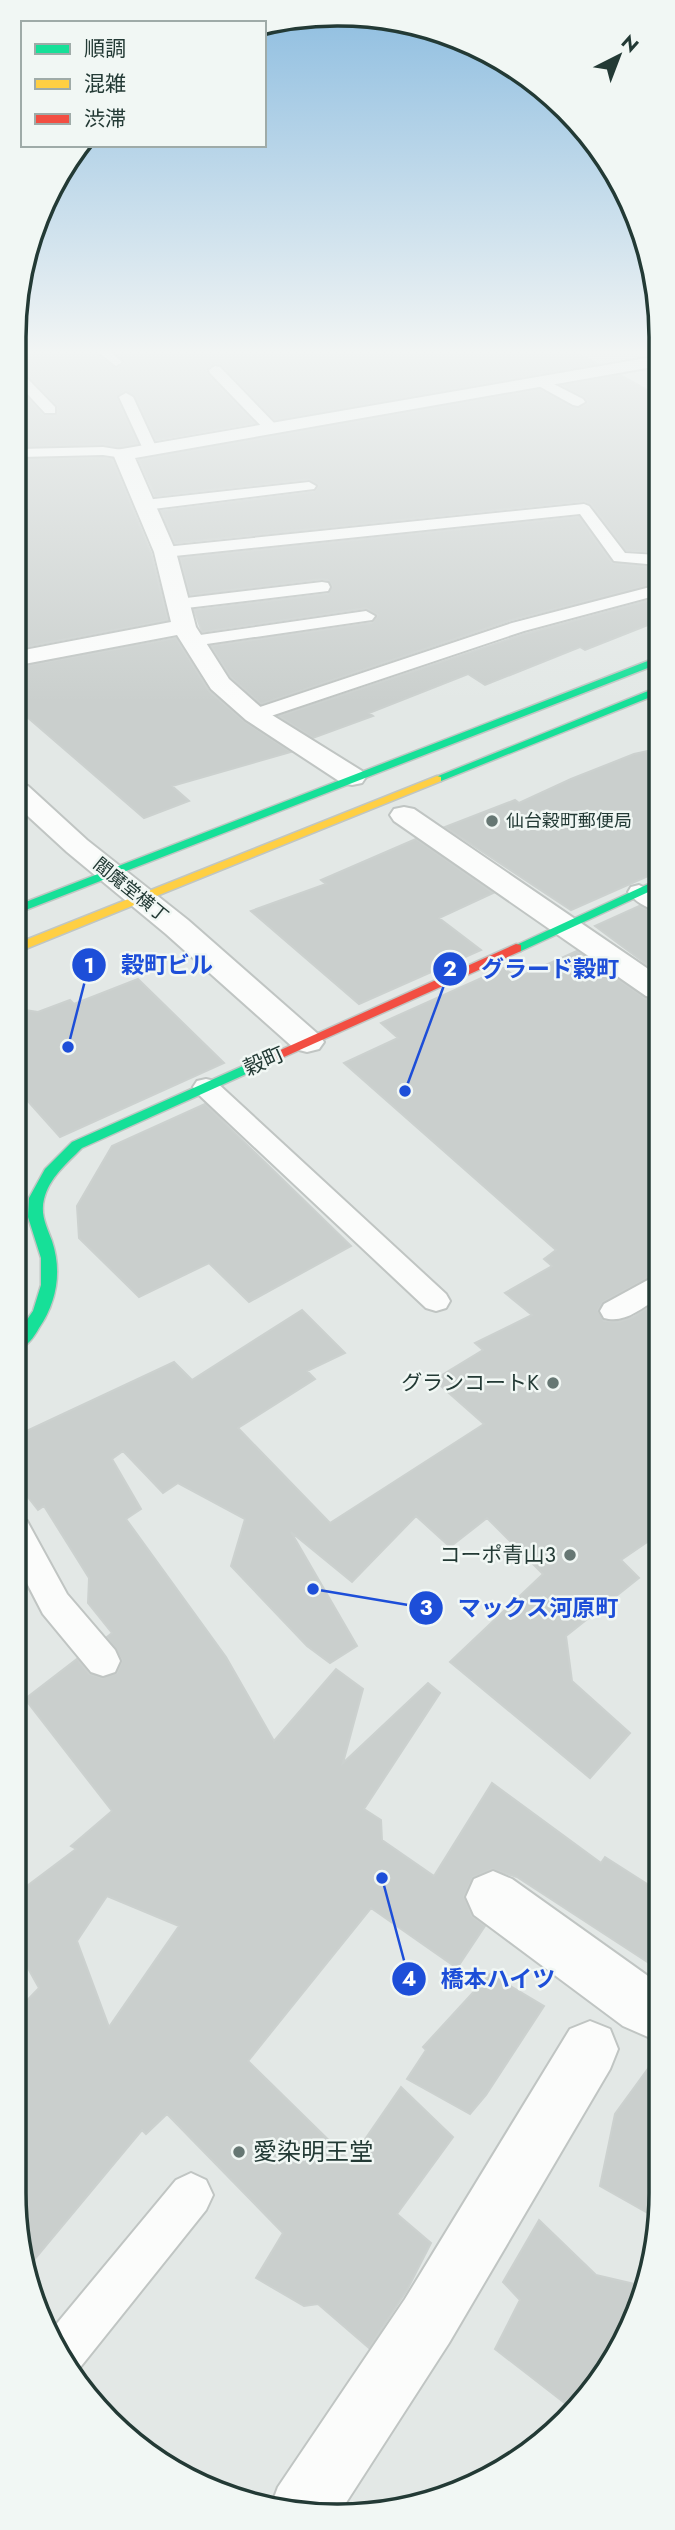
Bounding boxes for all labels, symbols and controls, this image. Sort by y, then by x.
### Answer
legend [21,21,266,147]
north arrow [584,21,654,91]
text: N [615,29,645,59]
text: 順調 [84,34,126,64]
text: 混雑 [84,69,126,99]
text: 渋滞 [84,104,126,134]
place label: 仙台穀町郵便局 [506,808,632,834]
marker: 仙台穀町郵便局 [484,813,500,829]
street label: 閻魔堂横丁 [88,852,174,928]
callout: 穀町ビル [72,943,227,987]
callout: グラード穀町 [432,947,633,991]
text: 穀町ビル [121,948,213,982]
text: 1 [84,951,94,981]
text: グラード穀町 [481,952,619,986]
text: 2 [443,954,457,984]
street label: 穀町 [239,1039,289,1083]
place label: グランコートK [401,1368,539,1398]
marker: グランコートK [545,1375,561,1391]
place label: コーポ青山3 [440,1540,556,1570]
marker: コーポ青山3 [562,1547,578,1563]
callout: マックス河原町 [408,1586,632,1630]
text: マックス河原町 [458,1591,618,1625]
text: 3 [419,1593,433,1623]
callout: 橋本ハイツ [391,1957,569,2001]
text: 橋本ハイツ [441,1962,555,1996]
text: 4 [402,1964,416,1994]
place label: 愛染明王堂 [253,2134,373,2169]
marker: 愛染明王堂 [231,2144,247,2160]

